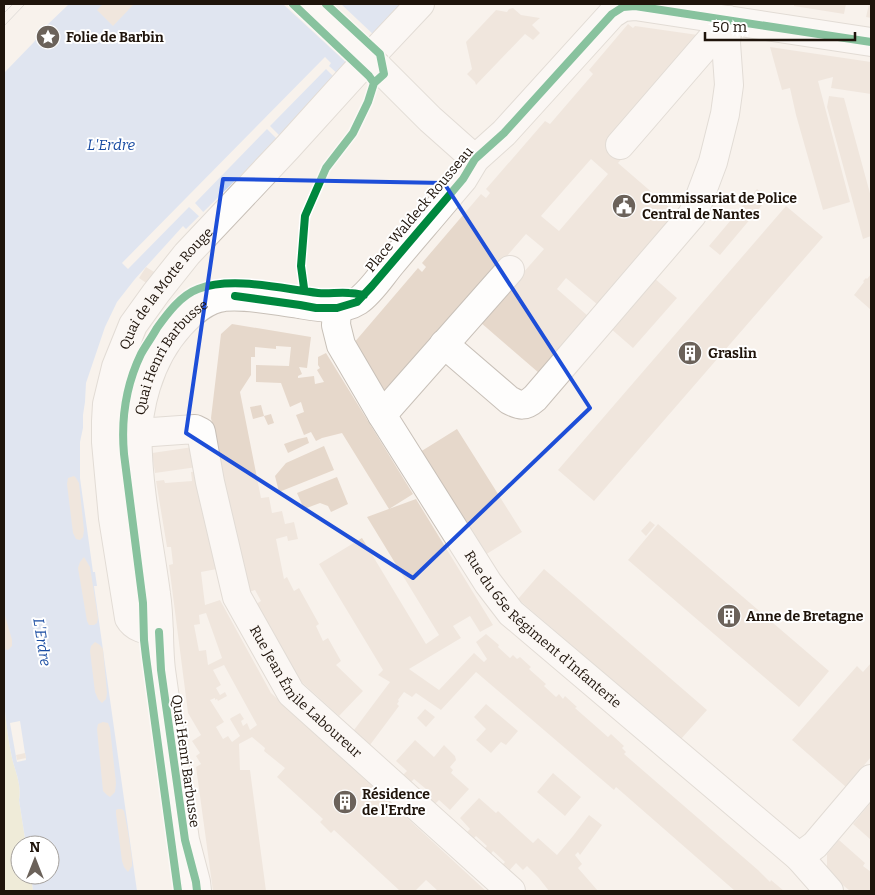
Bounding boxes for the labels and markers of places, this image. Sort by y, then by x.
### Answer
place icon: Folie de Barbin [35,24,61,50]
place label: Folie de Barbin [66,29,164,46]
place label: Commissariat de Police Central de Nantes [642,190,797,223]
public building icon: Commissariat de Police Central de Nantes [611,193,637,219]
building icon: Graslin [677,340,703,366]
place label: Graslin [708,345,757,362]
building icon: Anne de Bretagne [716,603,742,629]
place label: Anne de Bretagne [746,608,864,625]
place label: Résidence de l'Erdre [362,786,430,819]
building icon: Résidence de l'Erdre [332,789,358,815]

